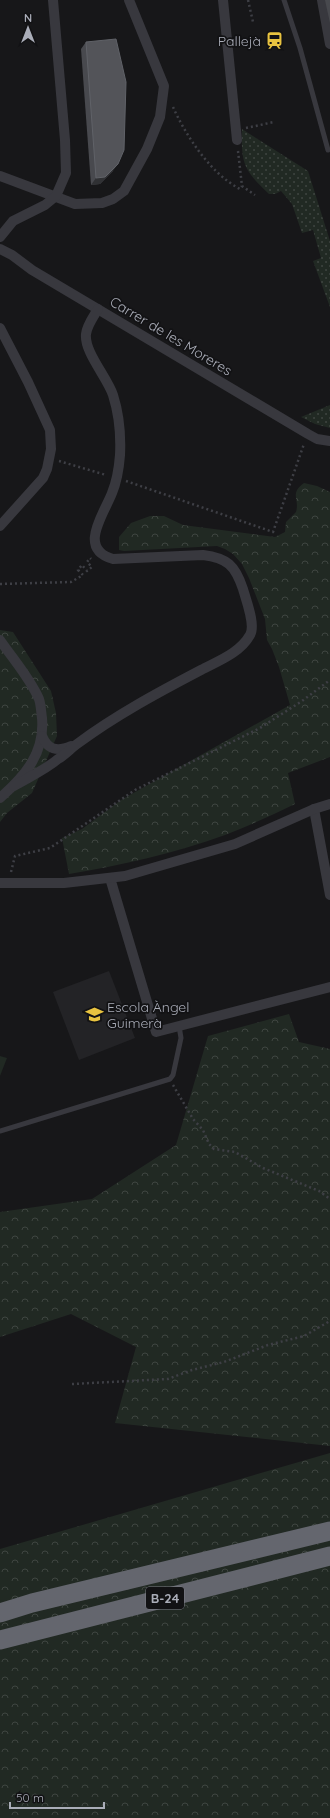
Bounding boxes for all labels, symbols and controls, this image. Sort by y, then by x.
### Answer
north arrow [8,8,48,48]
text: N [24,11,32,25]
station icon: Pallejà [264,31,284,51]
place label: Pallejà [218,32,261,50]
street label: Carrer de les Moreres [107,292,235,380]
place label: Escola Àngel Guimerà [107,998,190,1032]
school or university icon: Escola Àngel Guimerà [84,1005,104,1025]
road number: B-24 [146,1587,184,1609]
scale bar [10,1784,104,1810]
text: 50 m [16,1790,44,1805]

